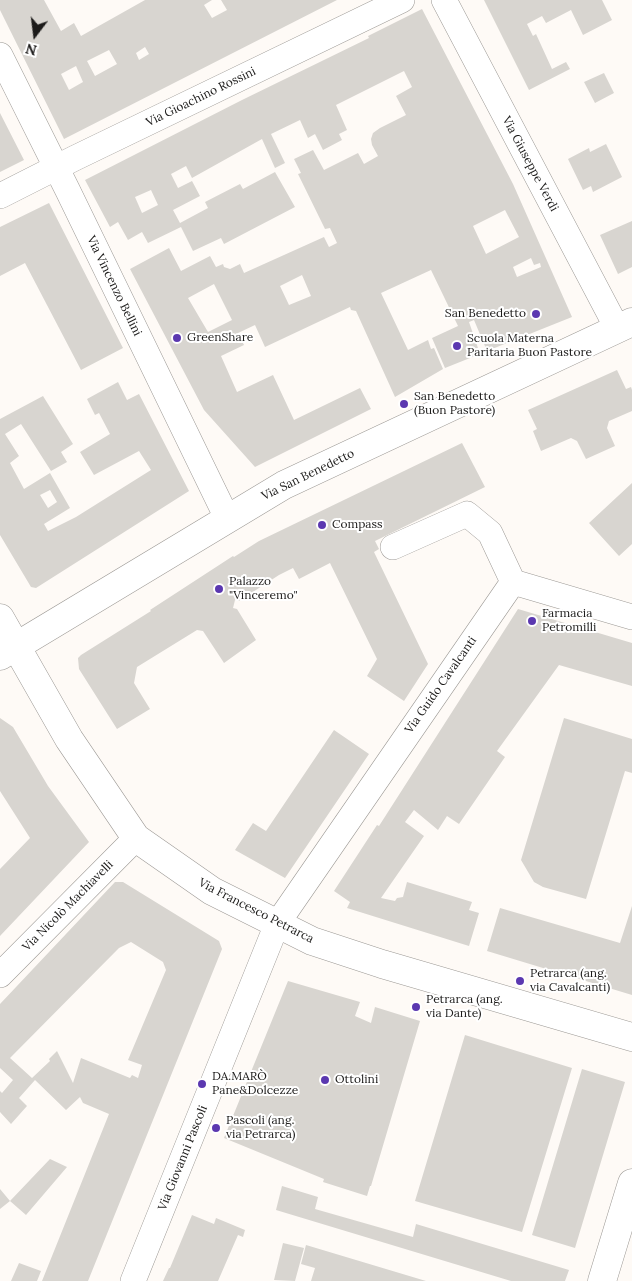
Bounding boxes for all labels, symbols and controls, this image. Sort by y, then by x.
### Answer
north arrow [10,10,60,60]
text: N [24,39,39,60]
street label: Via Gioachino Rossini [144,64,258,130]
street label: Via Giuseppe Verdi [499,114,561,214]
street label: Via Vincenzo Bellini [84,234,144,338]
place label: San Benedetto [445,307,526,321]
marker: San Benedetto [530,308,542,320]
place label: GreenShare [187,331,253,345]
marker: GreenShare [171,332,183,344]
place label: Scuola Materna Paritaria Buon Pastore [467,332,592,360]
marker: Scuola Materna Paritaria Buon Pastore [451,340,463,352]
place label: San Benedetto (Buon Pastore) [414,390,495,418]
marker: San Benedetto (Buon Pastore) [398,398,410,410]
street label: Via San Benedetto [259,446,357,504]
place label: Compass [332,518,383,532]
marker: Compass [316,519,328,531]
place label: Palazzo "Vinceremo" [229,575,298,603]
marker: Palazzo "Vinceremo" [213,583,225,595]
place label: Farmacia Petromilli [542,607,596,635]
marker: Farmacia Petromilli [526,615,538,627]
street label: Via Guido Cavalcanti [402,634,480,736]
street label: Via Nicolò Machiavelli [20,858,116,954]
street label: Via Francesco Petrarca [196,876,316,946]
place label: Petrarca (ang. via Cavalcanti) [530,967,610,995]
marker: Petrarca (ang. via Cavalcanti) [514,975,526,987]
place label: Petrarca (ang. via Dante) [426,993,503,1021]
marker: Petrarca (ang. via Dante) [410,1001,422,1013]
place label: DA.MARÒ Pane&Dolcezze [212,1070,298,1098]
place label: Ottolini [335,1073,378,1087]
marker: Ottolini [319,1074,331,1086]
marker: DA.MARÒ Pane&Dolcezze [196,1078,208,1090]
street label: Via Giovanni Pascoli [155,1103,211,1213]
place label: Pascoli (ang. via Petrarca) [226,1114,295,1142]
marker: Pascoli (ang. via Petrarca) [210,1122,222,1134]

